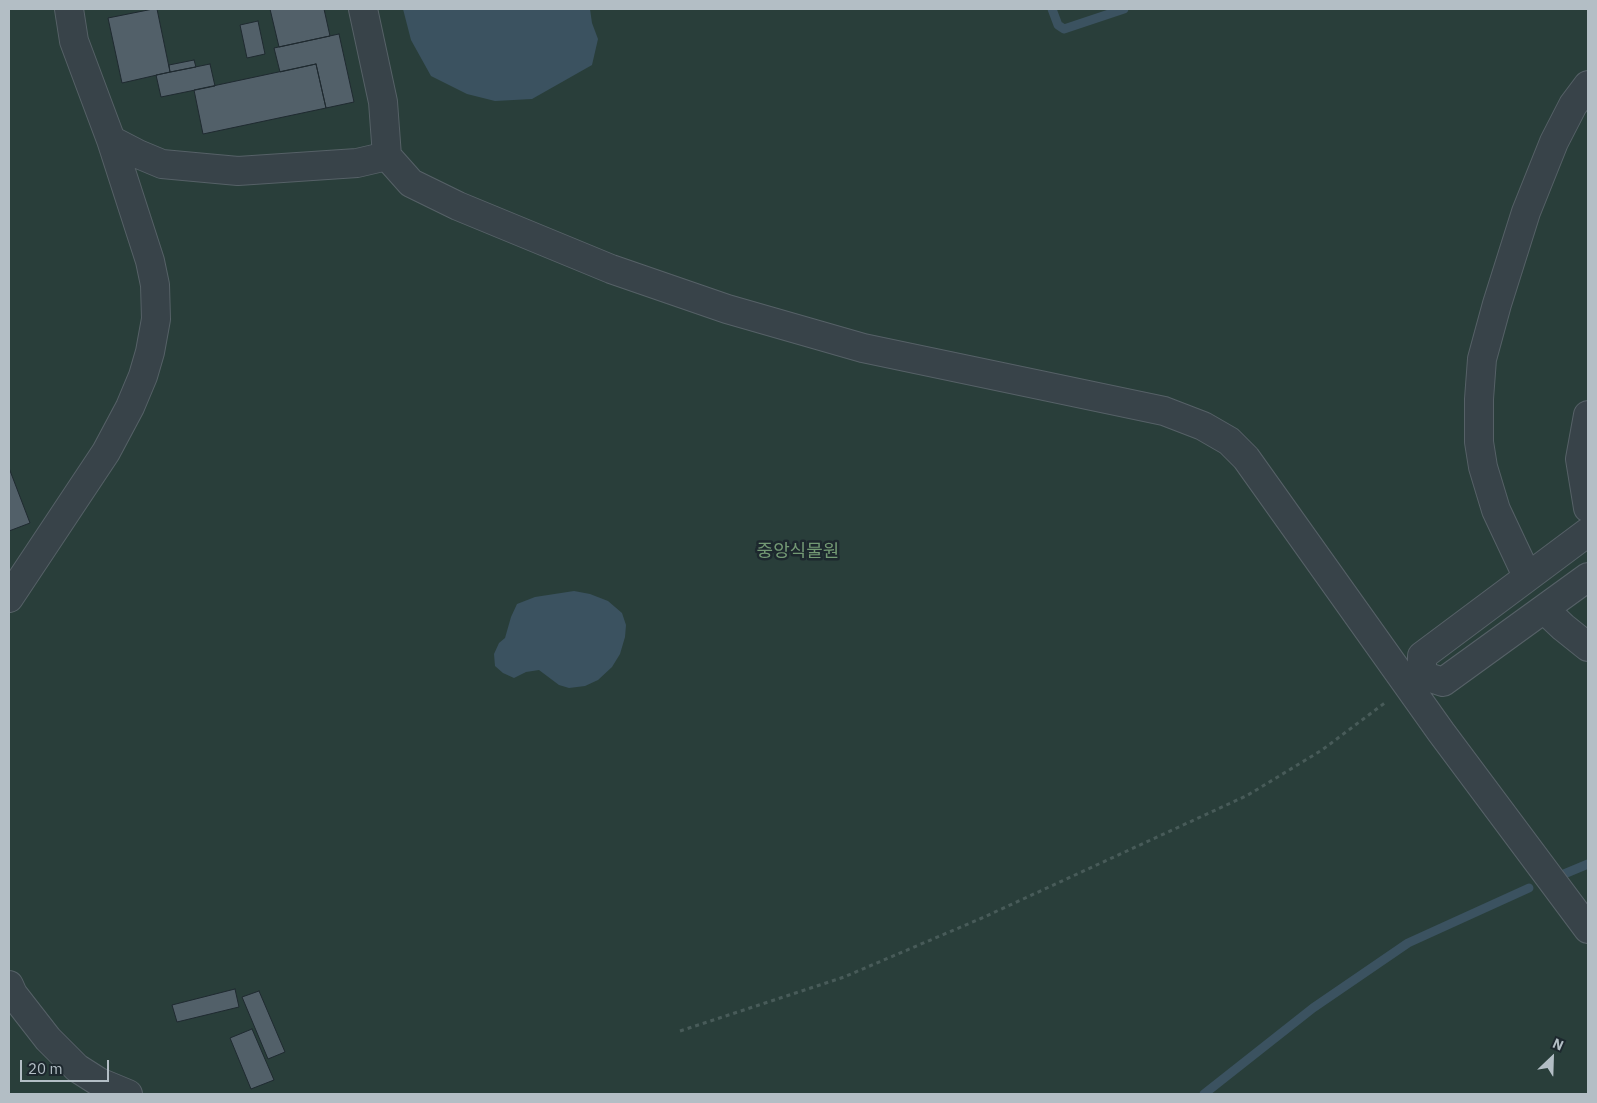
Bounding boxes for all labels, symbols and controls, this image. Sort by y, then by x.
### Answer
park label: 중앙식물원 [757,541,839,563]
north arrow [1527,1033,1577,1083]
text: N [1550,1034,1566,1055]
scale bar [22,1050,111,1082]
text: 20 m [28,1059,63,1078]

